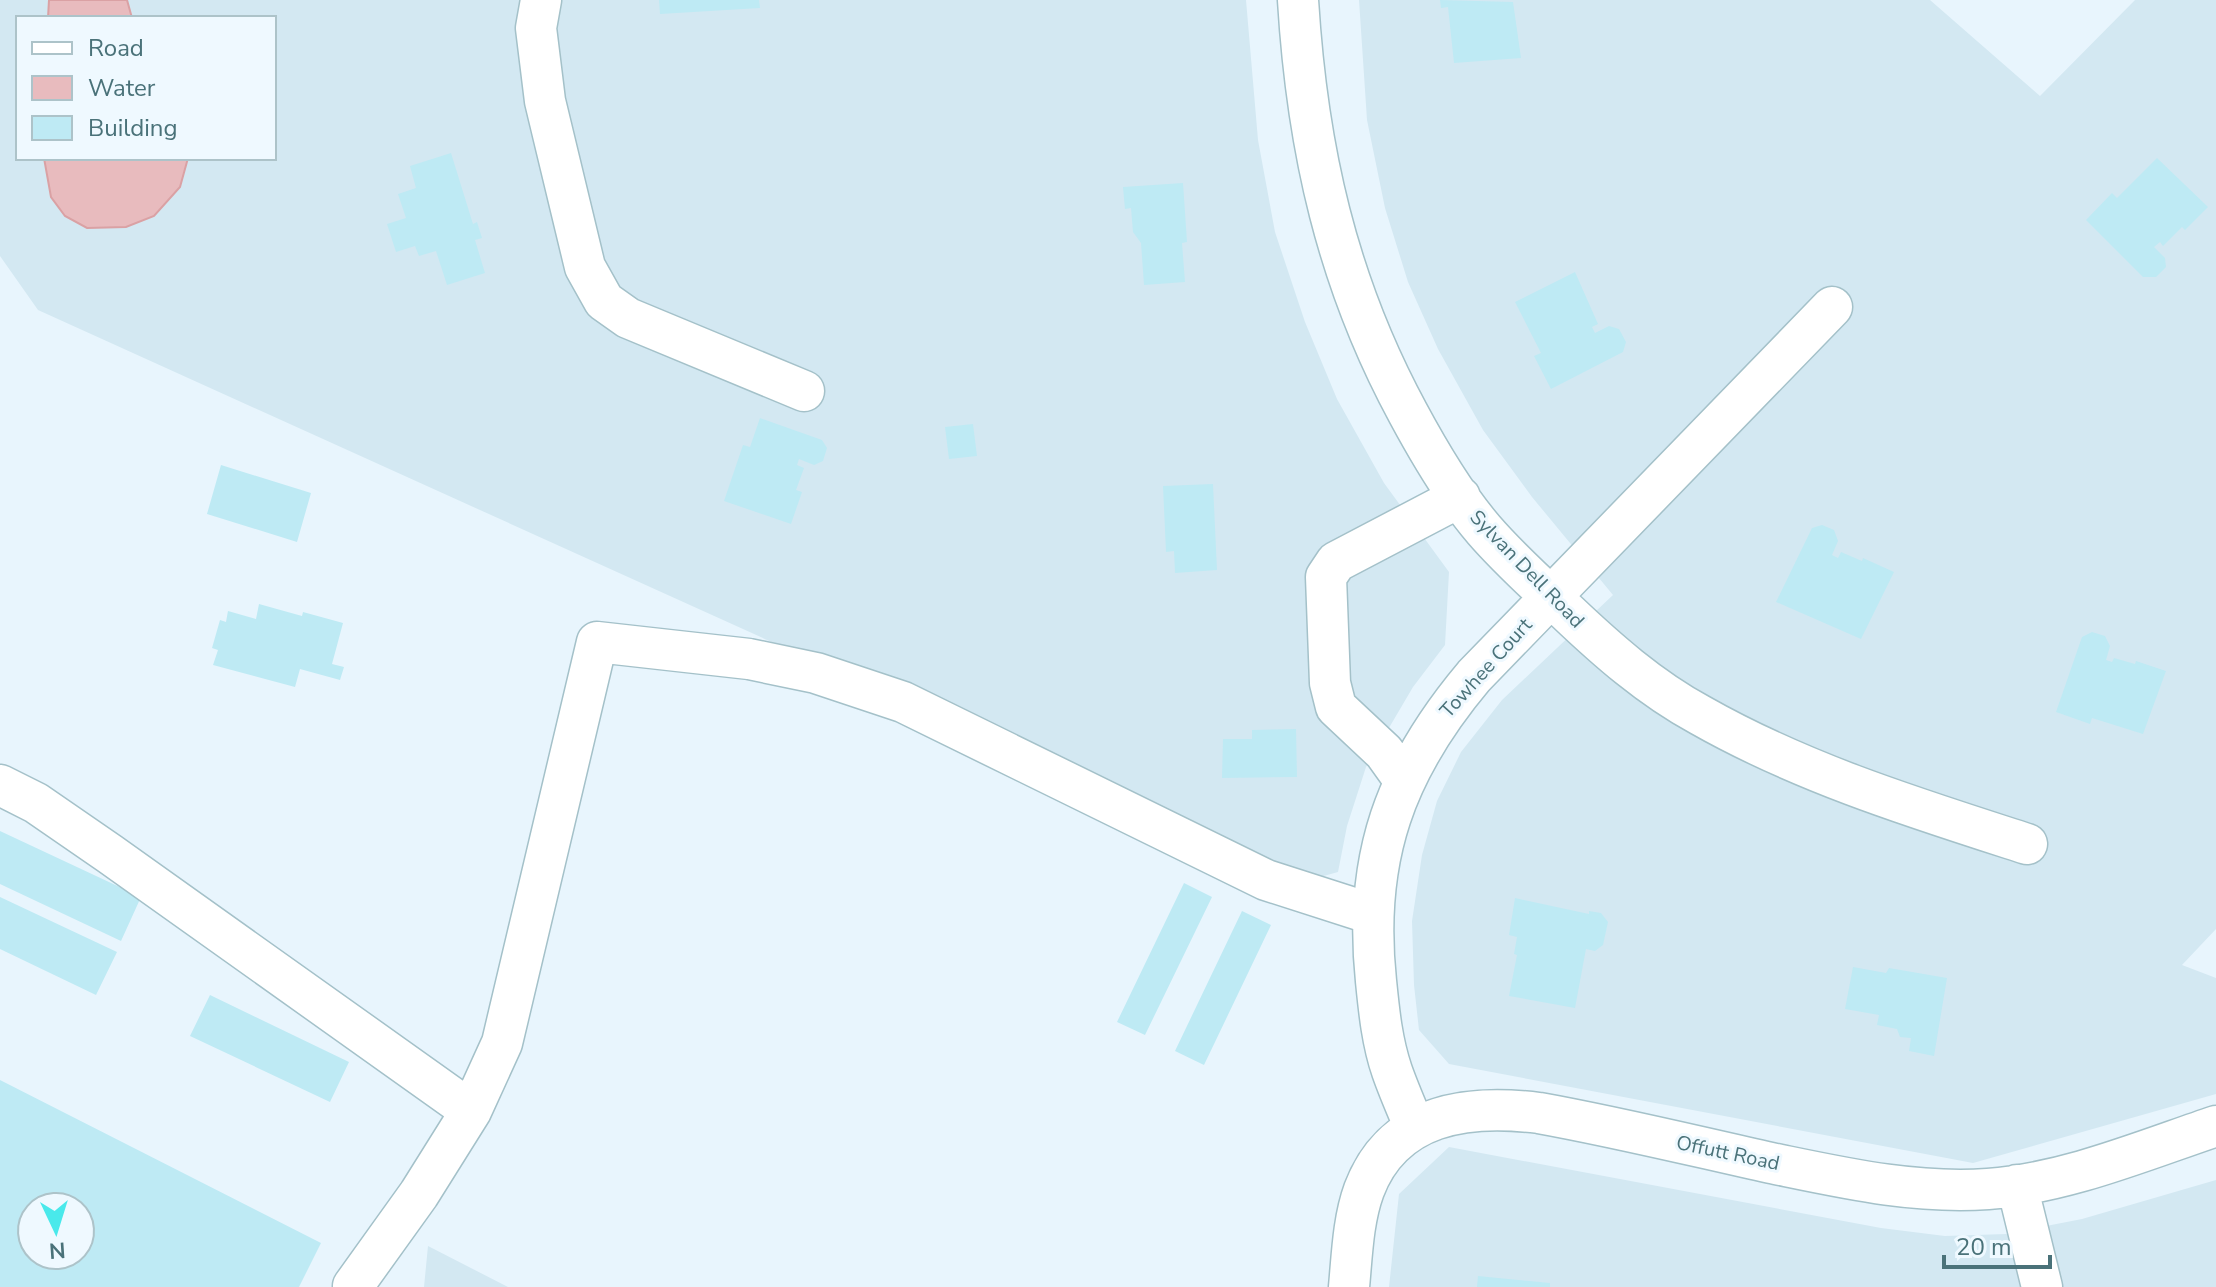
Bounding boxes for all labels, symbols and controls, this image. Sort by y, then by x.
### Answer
legend [16,16,276,160]
text: Road [88,32,144,64]
text: Water [88,72,156,104]
text: Building [88,112,178,144]
street label: Sylvan Dell Road [1464,504,1590,634]
street label: Towhee Court [1434,611,1539,724]
street label: Offutt Road [1674,1129,1782,1177]
north arrow [16,1191,96,1271]
scale bar [1944,1219,2050,1269]
text: 20 m [1956,1231,2012,1263]
text: N [48,1234,67,1265]

